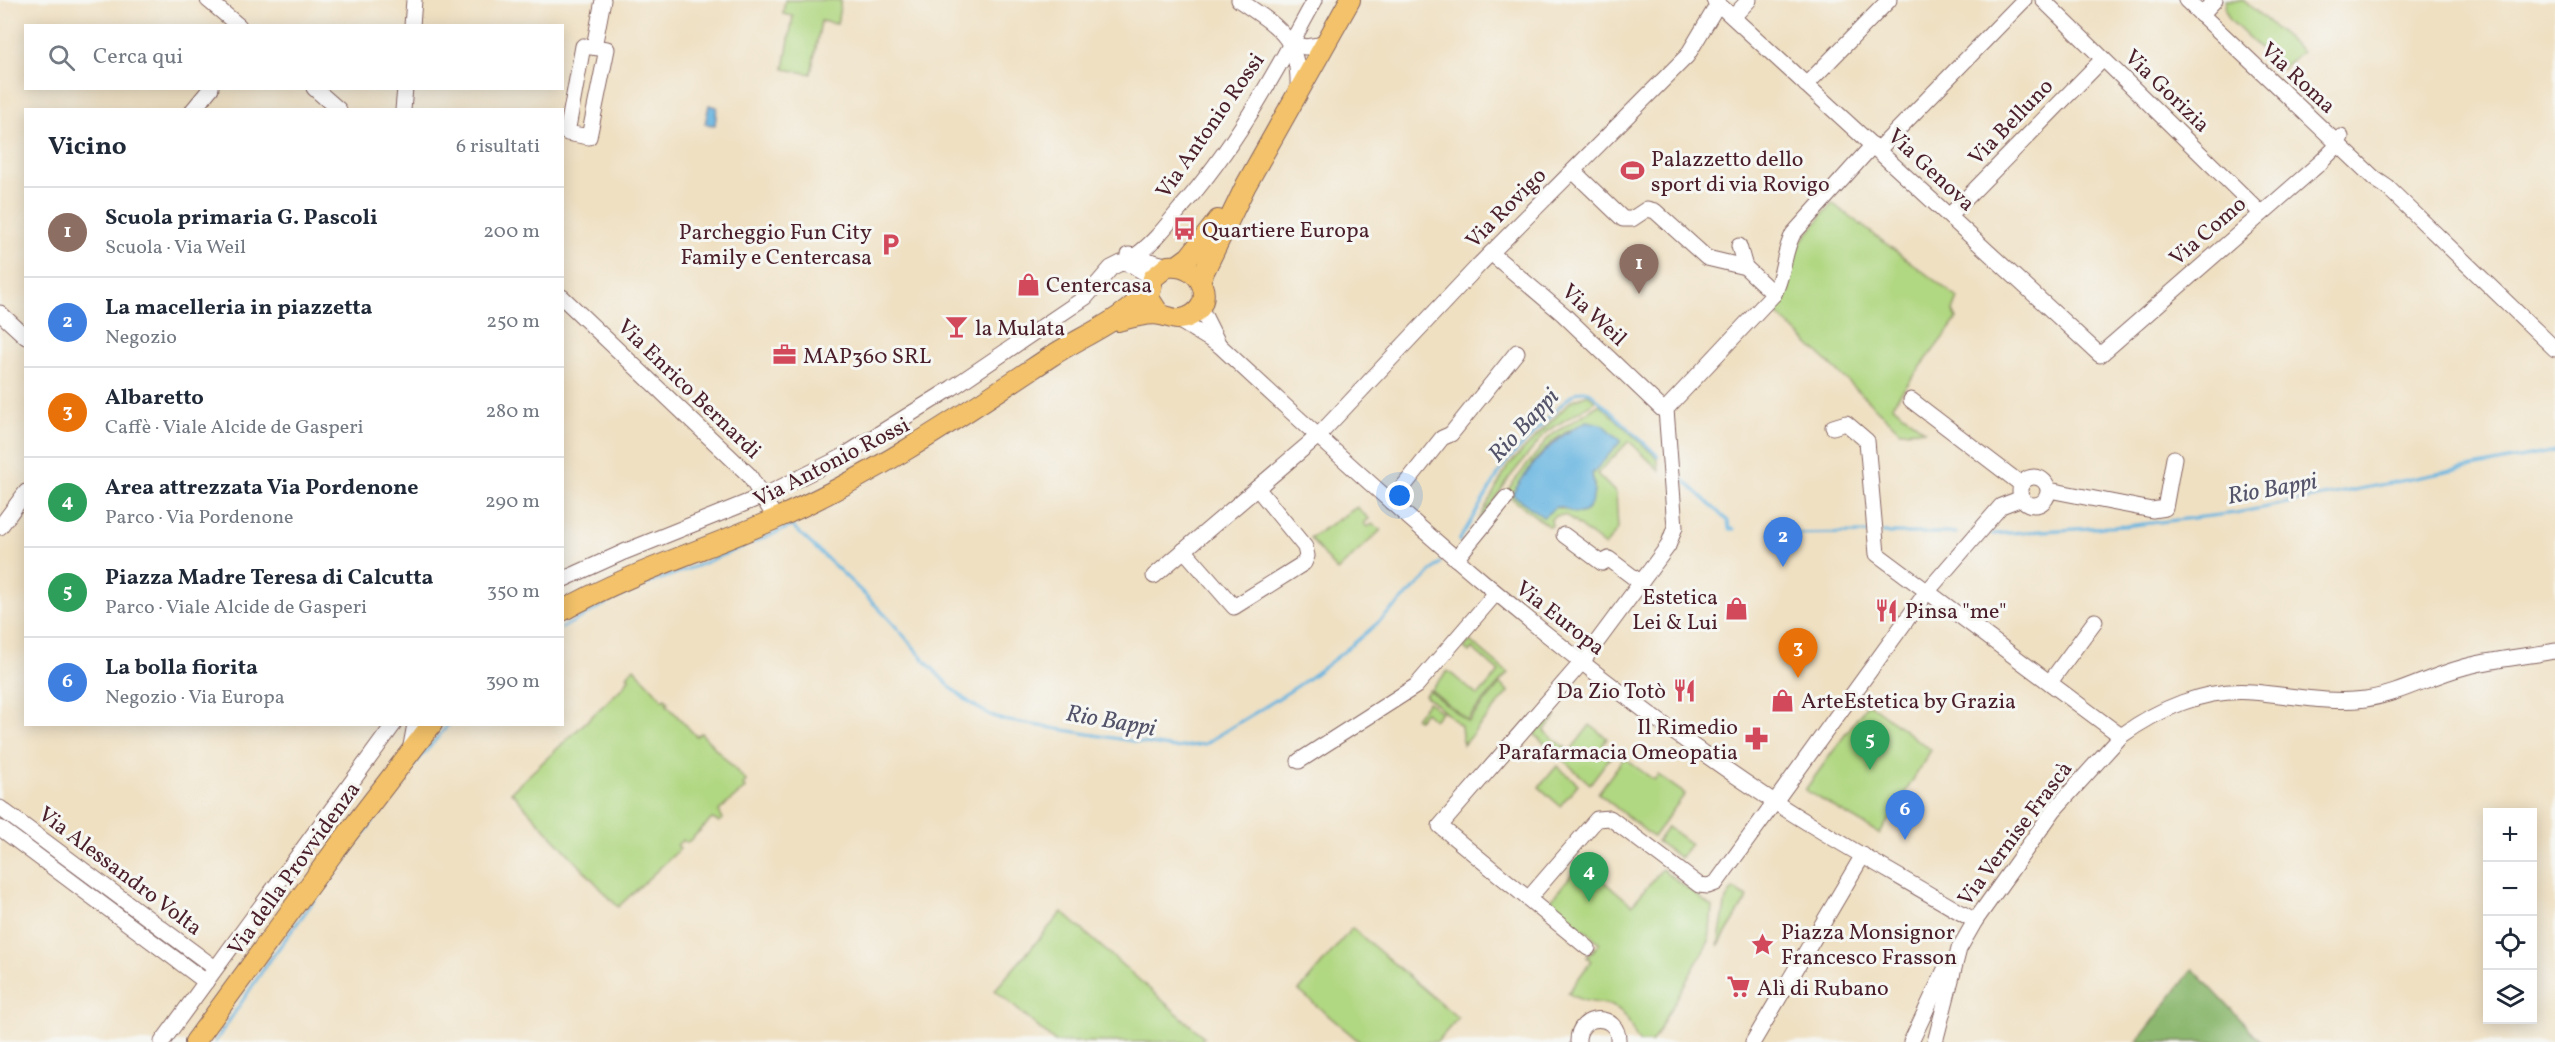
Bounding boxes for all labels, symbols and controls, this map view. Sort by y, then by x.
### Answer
search box [24,24,564,90]
street label: Via Roma [2253,36,2342,122]
icon: search [45,41,78,74]
text: Cerca qui [93,42,183,73]
street label: Via Gorizia [2117,43,2216,141]
street label: Via Antonio Rossi [1149,47,1273,206]
street label: Via Belluno [1962,72,2061,173]
street label: Via Genova [1880,122,1981,220]
text: Vicino [48,129,127,165]
text: 6 risultati [456,133,540,161]
place label: Palazzetto dello sport di via Rovigo [1651,145,1830,201]
sports icon: Palazzetto dello sport di via Rovigo [1620,158,1646,184]
street label: Via Rovigo [1459,161,1554,256]
street label: Via Como [2163,190,2254,274]
text: Scuola primaria G. Pascoli [105,203,378,234]
bus stop icon: Quartiere Europa [1171,216,1197,242]
place label: Quartiere Europa [1202,216,1370,247]
text: 1 [63,218,72,246]
text: 200 m [483,218,540,246]
place label: Parcheggio Fun City Family e Centercasa [679,218,872,274]
parking icon: Parcheggio Fun City Family e Centercasa [877,231,903,257]
text: Scuola · Via Weil [105,234,246,262]
pin: 1 [1620,244,1658,294]
shop icon: Centercasa [1015,271,1041,297]
place label: Centercasa [1046,271,1152,302]
street label: Via Weil [1554,277,1633,354]
text: La macelleria in piazzetta [105,293,373,324]
text: 2 [62,308,73,336]
text: 250 m [486,308,540,336]
street label: Via Enrico Bernardi [609,313,767,467]
bar icon: la Mulata [944,314,970,340]
place label: la Mulata [975,314,1065,345]
text: Negozio [105,324,177,352]
office icon: MAP360 SRL [772,342,798,368]
place label: MAP360 SRL [803,342,931,373]
water label: Rio Bappi [1481,381,1568,471]
text: Albaretto [105,383,204,414]
text: 3 [62,398,73,426]
text: 280 m [485,398,540,426]
street label: Via Antonio Rossi [749,411,916,516]
text: Caffè · Viale Alcide de Gasperi [105,414,364,442]
water label: Rio Bappi [2225,465,2321,515]
text: Area attrezzata Via Pordenone [105,473,418,504]
your location [1385,481,1414,510]
text: 4 [61,488,74,516]
text: 290 m [485,488,540,516]
text: Parco · Via Pordenone [105,504,294,532]
pin: 2 [1764,518,1802,567]
text: Piazza Madre Teresa di Calcutta [105,563,434,594]
street label: Via Europa [1508,574,1611,664]
text: 5 [63,578,72,606]
text: 350 m [487,578,540,606]
place label: Estetica Lei & Lui [1632,583,1718,639]
text: Parco · Viale Alcide de Gasperi [105,594,367,622]
shop icon: Estetica Lei & Lui [1723,596,1749,622]
restaurant icon: Pinsa "me" [1874,597,1900,623]
place label: Pinsa "me" [1905,597,2007,628]
pin: 3 [1778,628,1818,678]
text: La bolla fiorita [105,653,258,684]
text: 6 [62,668,73,696]
text: 390 m [486,668,540,696]
place label: Da Zio Totò [1556,677,1666,708]
restaurant icon: Da Zio Totò [1671,677,1697,703]
text: Negozio · Via Europa [105,684,285,712]
shop icon: ArteEstetica by Grazia [1770,687,1796,713]
place label: ArteEstetica by Grazia [1801,687,2016,718]
water label: Rio Bappi [1063,697,1159,747]
place label: Il Rimedio Parafarmacia Omeopatia [1498,713,1738,769]
pin: 5 [1850,720,1890,770]
pharmacy icon: Il Rimedio Parafarmacia Omeopatia [1743,726,1769,752]
street label: Via Vernise Frascà [1951,756,2081,913]
street label: Via della Provvidenza [221,776,369,963]
pin: 6 [1886,790,1924,840]
street label: Via Alessandro Volta [31,800,208,944]
map controls [2483,808,2537,1024]
button: + [2483,808,2537,862]
pin: 4 [1570,852,1608,902]
button: − [2483,862,2537,916]
button: locate [2483,916,2537,970]
place label: Piazza Monsignor Francesco Frasson [1781,918,1957,974]
place icon: Piazza Monsignor Francesco Frasson [1750,931,1776,957]
button: layers [2483,970,2537,1024]
supermarket icon: Alì di Rubano [1726,974,1752,1000]
place label: Alì di Rubano [1757,974,1889,1005]

